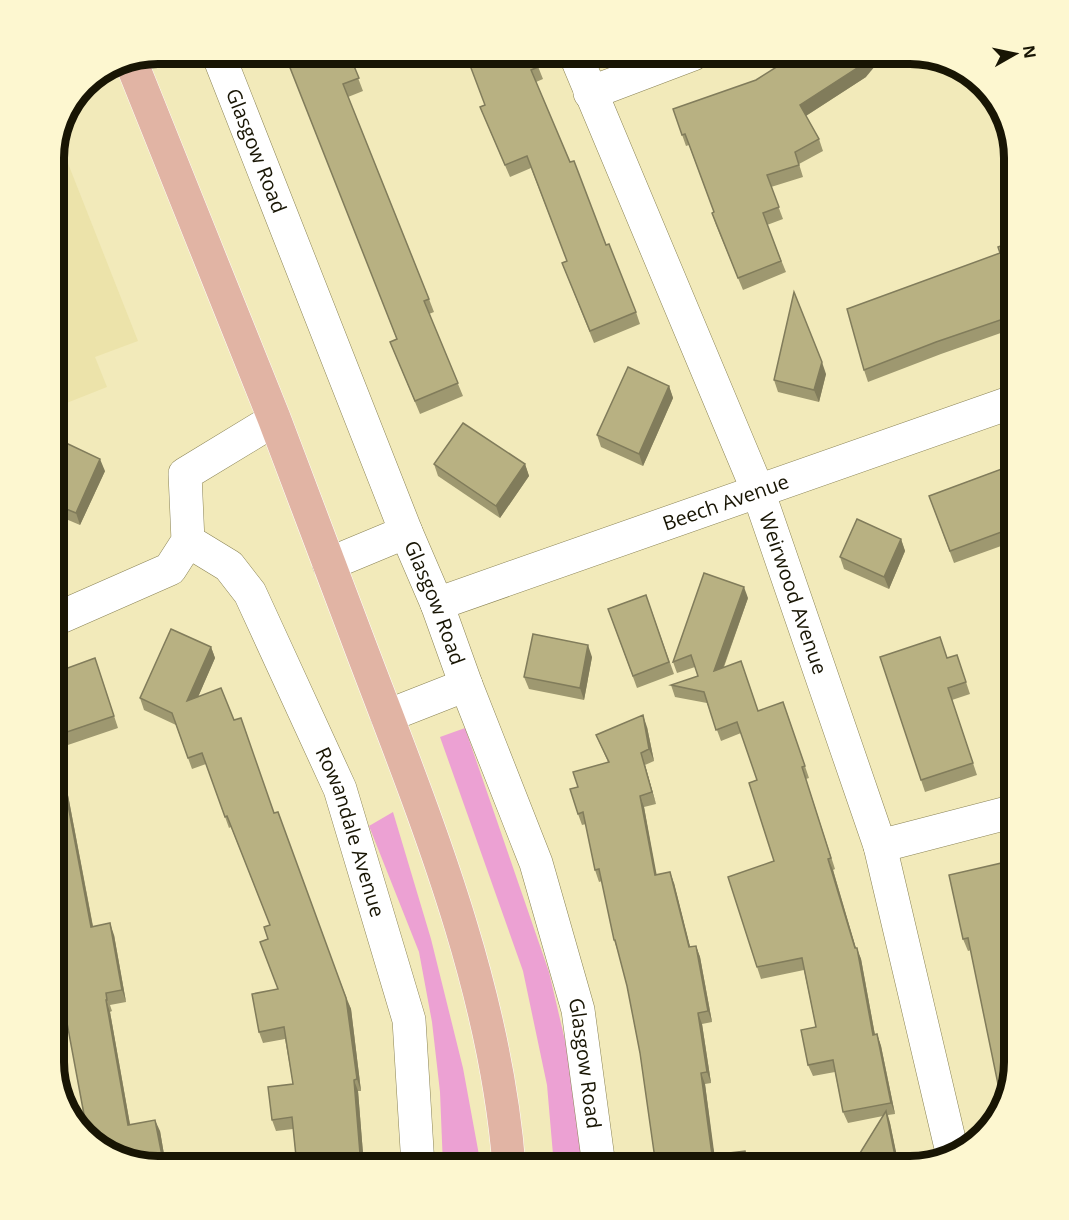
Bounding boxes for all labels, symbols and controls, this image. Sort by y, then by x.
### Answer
north arrow [985,24,1045,84]
text: N [1018,44,1042,60]
street label: Glasgow Road [220,84,293,217]
street label: Beech Avenue [659,468,792,537]
street label: Weirwood Avenue [753,509,834,678]
street label: Glasgow Road [398,536,472,668]
street label: Rowandale Avenue [309,742,391,920]
street label: Glasgow Road [562,995,608,1130]

